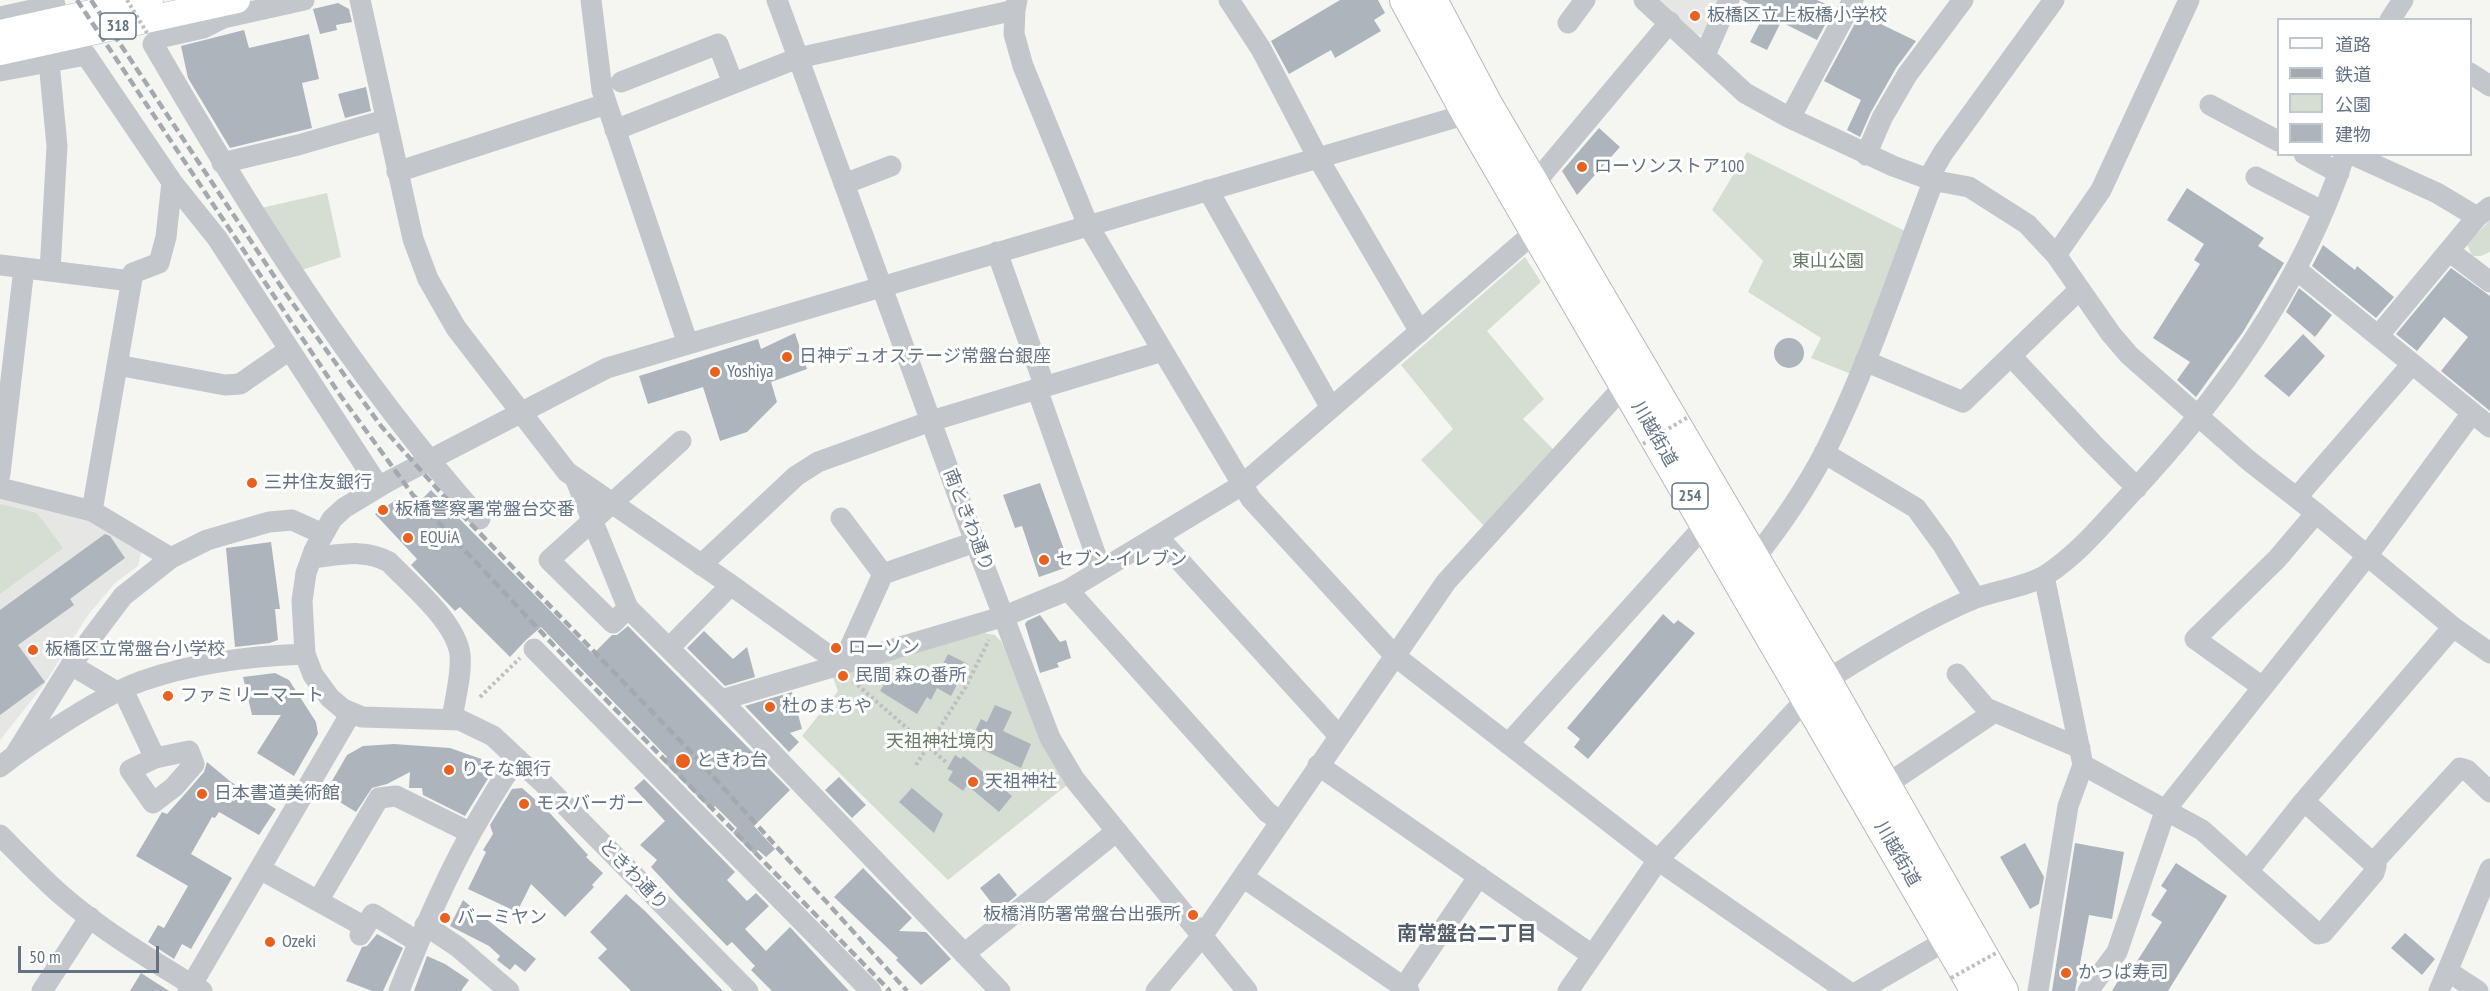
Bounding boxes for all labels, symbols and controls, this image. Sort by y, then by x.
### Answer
place label: 板橋区立上板橋小学校 [1707,5,1887,27]
marker: 板橋区立上板橋小学校 [1688,9,1702,23]
road number: 318 [100,13,136,39]
legend [2277,18,2472,156]
text: 道路 [2335,33,2371,56]
text: 鉄道 [2335,63,2371,86]
text: 公園 [2335,93,2371,116]
text: 建物 [2335,123,2371,146]
place label: ローソンストア100 [1594,156,1744,178]
marker: ローソンストア100 [1575,160,1589,174]
park label: 東山公園 [1792,251,1864,273]
place label: 日神デュオステージ常盤台銀座 [799,346,1051,368]
marker: 日神デュオステージ常盤台銀座 [780,350,794,364]
place label: Yoshiya [727,361,774,383]
marker: Yoshiya [708,365,722,379]
street label: 川越街道 [1627,397,1681,471]
street label: 南ときわ通り [939,466,997,574]
place label: 三井住友銀行 [264,472,372,494]
marker: 三井住友銀行 [245,476,259,490]
road number: 254 [1672,483,1708,509]
place label: 板橋警察署常盤台交番 [395,499,575,521]
marker: 板橋警察署常盤台交番 [376,503,390,517]
place label: EQUiA [420,527,459,549]
marker: EQUiA [401,531,415,545]
place label: セブン-イレブン [1056,549,1187,571]
marker: セブン-イレブン [1037,553,1051,567]
place label: ローソン [848,637,920,659]
place label: 板橋区立常盤台小学校 [45,639,225,661]
marker: ローソン [829,641,843,655]
marker: 板橋区立常盤台小学校 [26,643,40,657]
place label: 民間 森の番所 [855,665,967,687]
marker: 民間 森の番所 [836,669,850,683]
place label: ファミリーマート [180,685,324,707]
marker: ファミリーマート [161,689,175,703]
place label: 杜のまちや [782,696,872,718]
marker: 杜のまちや [763,700,777,714]
park label: 天祖神社境内 [886,731,994,753]
place label: ときわ台 [696,750,768,772]
marker: ときわ台 [674,752,692,770]
place label: りそな銀行 [461,759,551,781]
marker: りそな銀行 [442,763,456,777]
place label: 天祖神社 [985,771,1057,793]
marker: 天祖神社 [966,775,980,789]
place label: 日本書道美術館 [214,783,340,805]
marker: 日本書道美術館 [195,787,209,801]
place label: モスバーガー [536,793,644,815]
marker: モスバーガー [517,797,531,811]
street label: 川越街道 [1870,817,1924,891]
street label: ときわ通り [594,835,672,915]
place label: 板橋消防署常盤台出張所 [983,904,1181,926]
place label: バーミヤン [457,907,547,929]
marker: 板橋消防署常盤台出張所 [1186,908,1200,922]
marker: バーミヤン [438,911,452,925]
district label: 南常盤台二丁目 [1397,922,1537,946]
place label: Ozeki [282,931,316,953]
scale bar [21,934,162,972]
marker: Ozeki [263,935,277,949]
text: 50 m [29,945,61,968]
place label: かっぱ寿司 [2078,962,2168,984]
marker: かっぱ寿司 [2059,966,2073,980]

